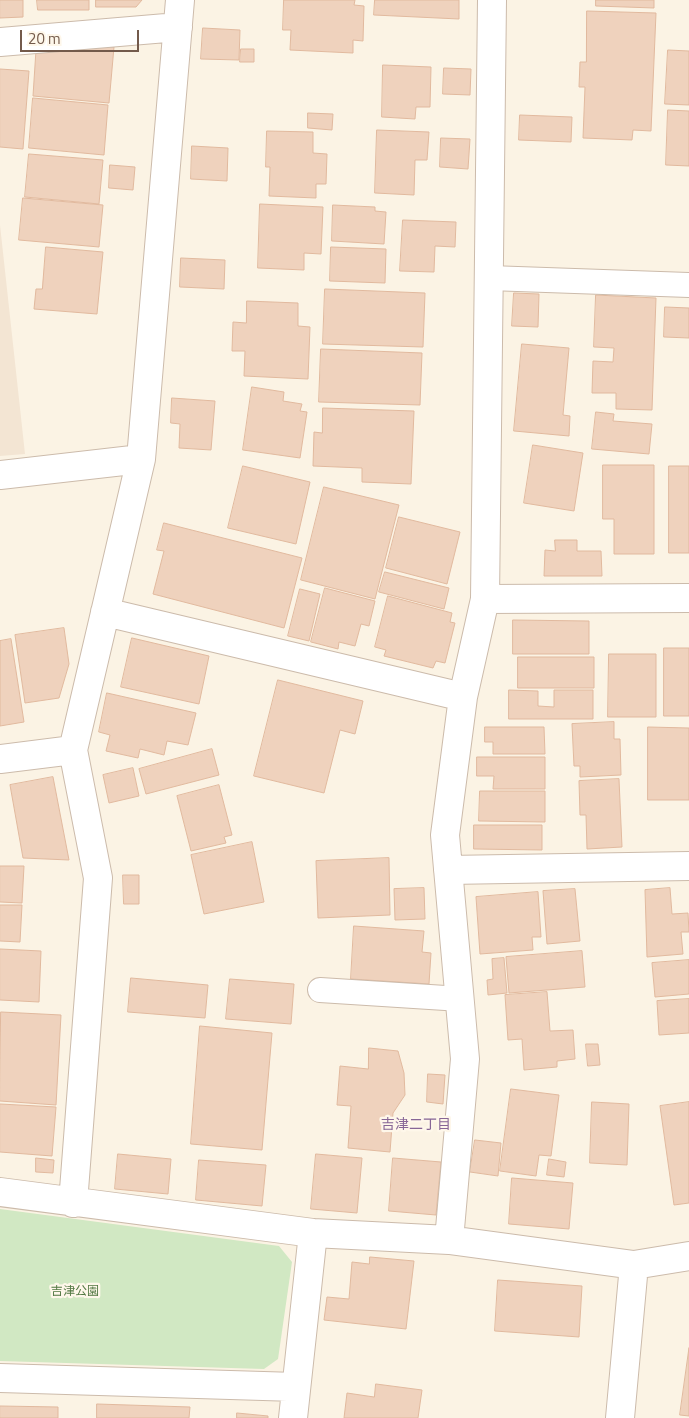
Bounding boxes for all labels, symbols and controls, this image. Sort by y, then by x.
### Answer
scale bar [22,20,141,52]
text: 20 m [28,27,61,50]
district label: 吉津二丁目 [381,1118,451,1134]
park label: 吉津公園 [51,1285,99,1299]

